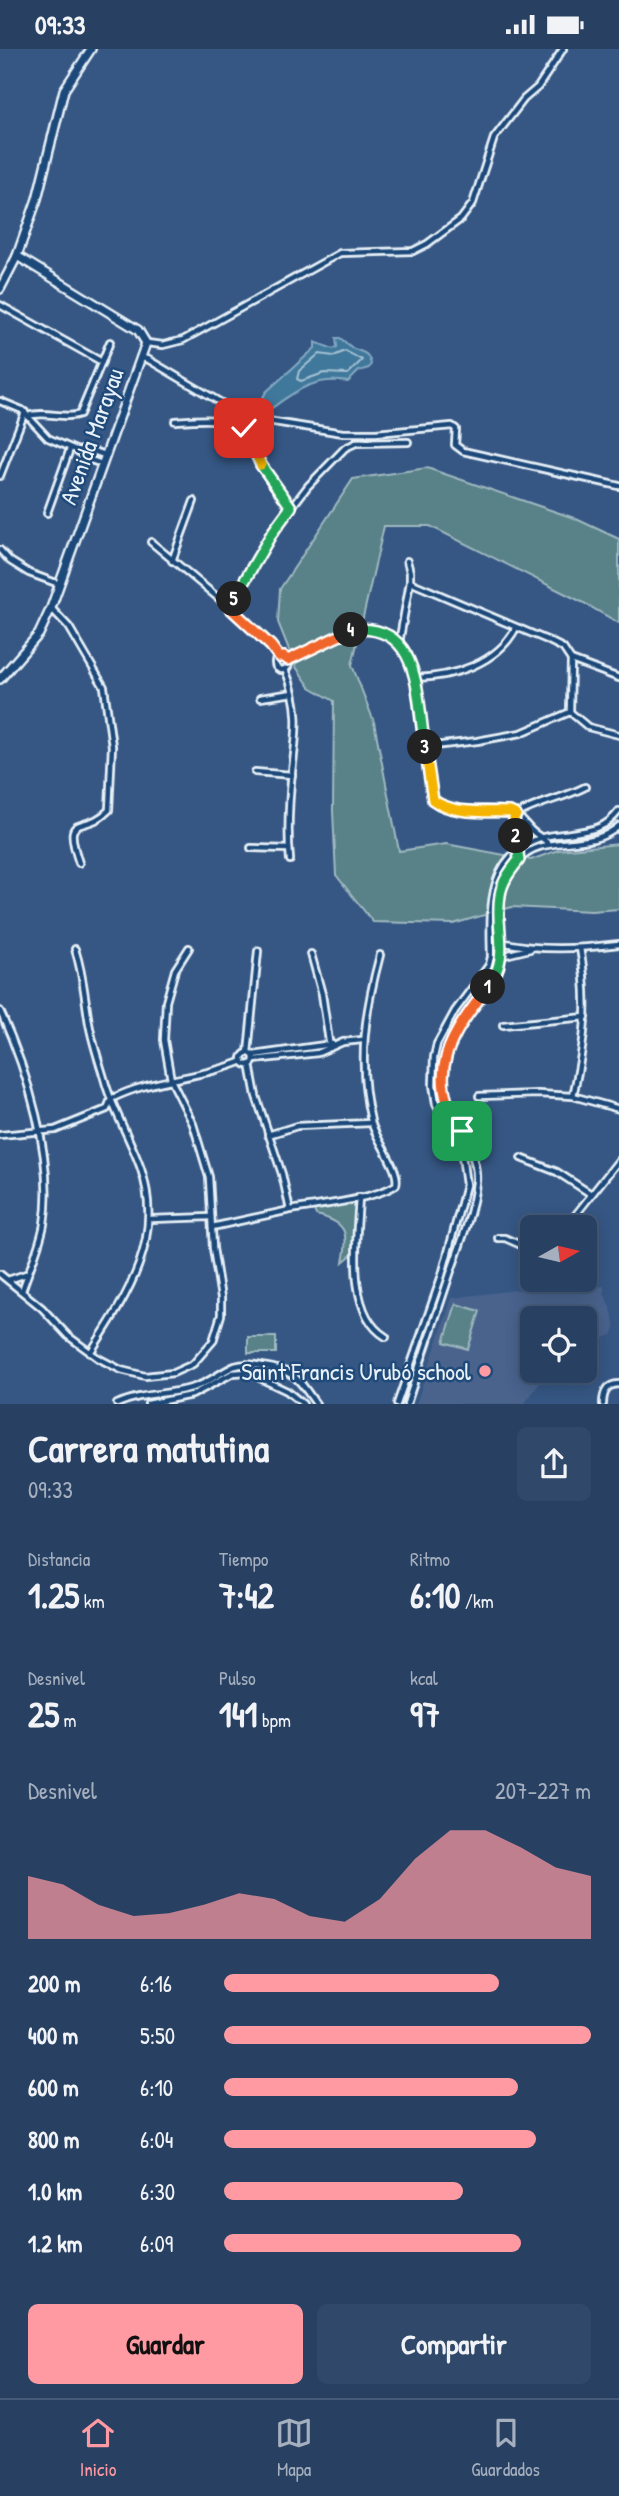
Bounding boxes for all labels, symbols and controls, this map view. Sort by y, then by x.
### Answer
text: 09:33 [35,7,86,42]
street label: Avenida Marayau [52,363,131,509]
pin [214,398,274,458]
icon: check [225,409,263,447]
pin: 5 [216,581,252,617]
text: 5 [229,585,238,611]
pin: 4 [334,613,368,647]
text: 4 [347,616,354,642]
pin: 3 [408,729,442,765]
text: 3 [420,733,429,759]
pin: 2 [498,819,534,853]
text: 2 [511,822,520,848]
pin: 1 [470,969,505,1005]
text: 1 [484,973,491,999]
pin [432,1101,492,1161]
icon: arrive [443,1112,481,1150]
north arrow [520,1215,597,1291]
map controls [520,1215,597,1383]
button: locate [520,1306,597,1383]
place label: Saint Francis Urubó school [241,1355,472,1387]
marker: Saint Francis Urubó school [477,1363,493,1379]
text: Carrera matutina [28,1422,269,1474]
button: share [517,1427,591,1501]
text: 09:33 [28,1474,73,1505]
text: Distancia [28,1546,90,1572]
text: Tiempo [219,1546,268,1572]
text: Ritmo [410,1546,450,1572]
text: 1.25 [28,1572,79,1619]
text: 7:42 [219,1572,274,1619]
text: 6:10 [410,1572,460,1619]
text: km [79,1588,105,1614]
text: /km [460,1588,494,1614]
text: Desnivel [28,1665,85,1691]
text: Pulso [219,1665,256,1691]
text: kcal [410,1665,438,1691]
text: 25 [28,1691,59,1738]
text: 141 [219,1691,258,1738]
text: 97 [410,1691,440,1738]
text: m [59,1707,76,1733]
text: bpm [258,1707,291,1733]
text: Desnivel [28,1775,97,1806]
text: 207–227 m [495,1775,591,1806]
text: 200 m [28,1968,80,1999]
text: 6:16 [140,1968,172,1999]
text: 400 m [28,2020,78,2051]
text: 5:50 [140,2020,175,2051]
text: 600 m [28,2072,79,2103]
text: 6:10 [140,2072,173,2103]
text: 800 m [28,2124,80,2155]
text: 6:04 [140,2124,173,2155]
text: 1.0 km [28,2176,82,2207]
text: 6:30 [140,2176,175,2207]
text: 1.2 km [28,2228,83,2259]
text: 6:09 [140,2228,173,2259]
button: Guardar [28,2304,303,2384]
button: Compartir [317,2304,591,2384]
tab: Inicio [79,2414,117,2482]
tab: Mapa [275,2414,313,2482]
tab: Guardados [471,2414,540,2482]

